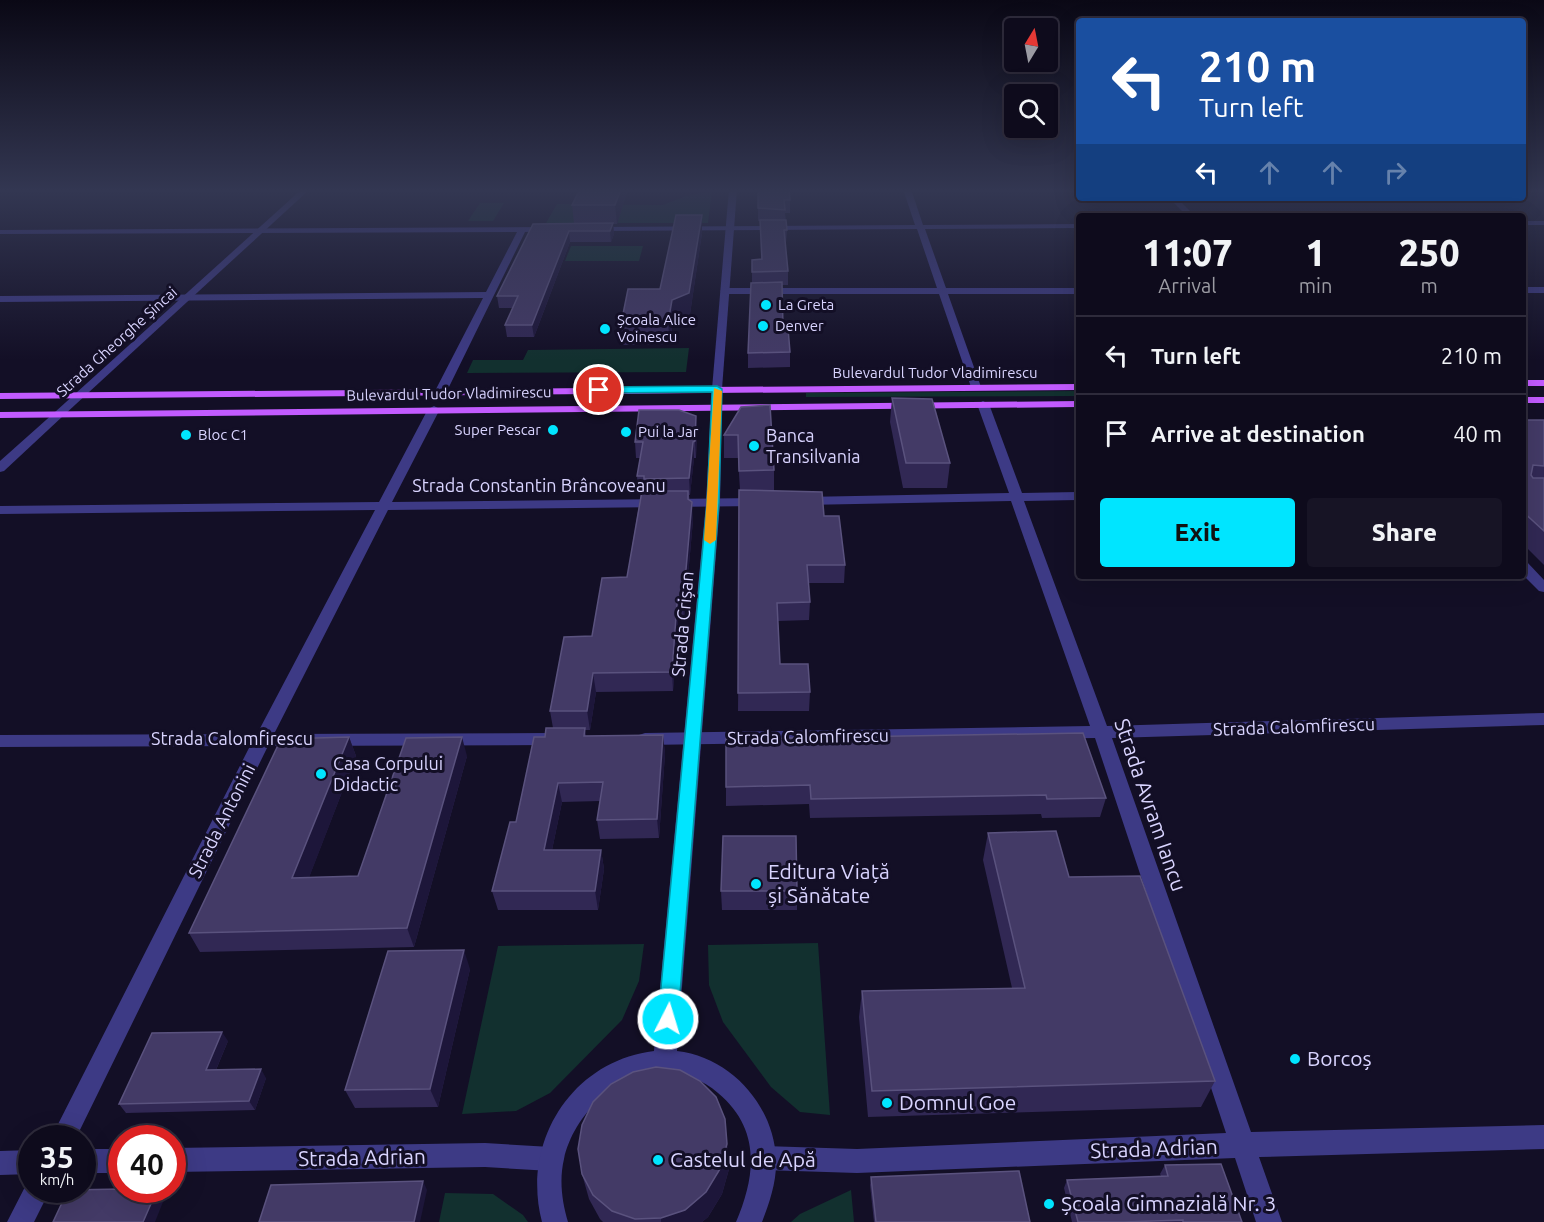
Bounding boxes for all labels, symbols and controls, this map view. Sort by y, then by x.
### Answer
north arrow [1004,18,1058,72]
map controls [1004,18,1058,138]
icon: left [1100,42,1178,120]
text: 210 m [1199,43,1316,90]
button: search [1004,84,1058,138]
text: Turn left [1199,92,1303,122]
icon: left [1190,156,1223,189]
icon: ahead [1253,156,1286,189]
icon: ahead [1316,156,1349,189]
icon: right [1379,156,1412,189]
text: 11:07 [1142,232,1232,273]
text: 1 [1305,232,1326,273]
text: 250 [1399,232,1460,273]
text: Arrival [1158,274,1217,297]
text: min [1299,274,1332,297]
text: m [1421,274,1438,297]
street label: Strada Gheorghe Șincai [53,283,180,400]
place label: La Greta [778,296,834,313]
marker: La Greta [759,298,773,312]
place label: Școala Alice Voinescu [617,311,696,345]
place label: Denver [775,317,824,334]
marker: Denver [756,319,770,333]
marker: Școala Alice Voinescu [598,322,612,336]
icon: left [1100,339,1133,372]
text: Turn left [1151,343,1241,368]
text: 210 m [1441,343,1502,368]
pin [573,364,624,415]
street label: Bulevardul Tudor Vladimirescu [832,364,1038,381]
icon: arrive [582,373,615,406]
street label: Bulevardul Tudor Vladimirescu [346,383,552,404]
icon: arrive [1100,417,1133,450]
place label: Super Pescar [455,421,541,438]
text: Arrive at destination [1151,421,1365,446]
text: 40 m [1453,421,1502,446]
marker: Super Pescar [546,423,560,437]
place label: Pui la Jar [638,423,699,440]
marker: Pui la Jar [619,425,633,439]
place label: Banca Transilvania [766,425,861,466]
place label: Bloc C1 [198,426,248,443]
marker: Bloc C1 [179,428,193,442]
marker: Banca Transilvania [747,439,761,453]
street label: Strada Constantin Brâncoveanu [412,475,666,495]
button: Exit [1100,498,1295,567]
button: Share [1307,498,1502,567]
street label: Strada Crișan [667,570,697,678]
street label: Strada Calomfirescu [1213,713,1375,739]
street label: Strada Avram Iancu [1110,715,1192,894]
street label: Strada Calomfirescu [727,725,889,747]
street label: Strada Calomfirescu [151,728,313,748]
place label: Casa Corpului Didactic [333,753,443,794]
street label: Strada Antonini [184,760,258,881]
marker: Casa Corpului Didactic [314,767,328,781]
place label: Editura Viață și Sănătate [768,859,890,907]
marker: Editura Viață și Sănătate [749,877,763,891]
position arrow [636,987,700,1051]
place label: Borcoș [1307,1046,1372,1070]
marker: Borcoș [1288,1052,1302,1066]
place label: Domnul Goe [899,1090,1016,1114]
marker: Domnul Goe [880,1096,894,1110]
speed limit sign: 40 [108,1125,186,1203]
street label: Strada Adrian [1090,1134,1218,1162]
text: 35 [40,1140,74,1174]
street label: Strada Adrian [298,1144,426,1170]
place label: Castelul de Apă [670,1147,816,1171]
marker: Castelul de Apă [651,1153,665,1167]
text: km/h [40,1171,74,1188]
place label: Școala Gimnazială Nr. 3 [1061,1191,1276,1215]
marker: Școala Gimnazială Nr. 3 [1042,1197,1056,1211]

